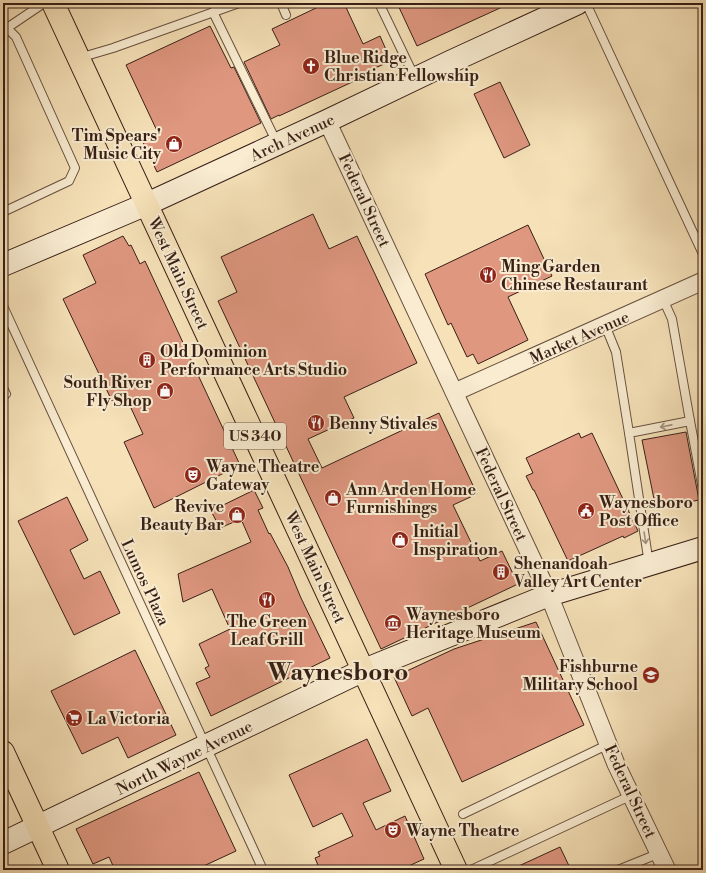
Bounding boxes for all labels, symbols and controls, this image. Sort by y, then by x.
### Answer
place label: Blue Ridge Christian Fellowship [324,48,479,86]
church icon: Blue Ridge Christian Fellowship [301,56,321,76]
street label: Arch Avenue [246,110,338,167]
place label: Tim Spears' Music City [72,126,162,164]
shop icon: Tim Spears' Music City [164,134,184,154]
street label: Federal Street [334,150,395,251]
street label: West Main Street [143,213,213,333]
place label: Ming Garden Chinese Restaurant [501,257,648,295]
restaurant icon: Ming Garden Chinese Restaurant [478,265,498,285]
street label: Market Avenue [526,307,632,369]
place label: Old Dominion Performance Arts Studio [160,342,347,380]
building icon: Old Dominion Performance Arts Studio [137,350,157,370]
place label: South River Fly Shop [64,373,152,411]
shop icon: South River Fly Shop [155,381,175,401]
restaurant icon: Benny Stivales [306,413,326,433]
place label: Benny Stivales [329,414,437,434]
one-way arrow [660,422,673,430]
road number: US 340 [224,423,286,449]
street label: Federal Street [471,444,532,545]
place label: Wayne Theatre Gateway [205,457,320,495]
theatre icon: Wayne Theatre Gateway [183,465,203,485]
place label: Ann Arden Home Furnishings [345,480,476,518]
shop icon: Ann Arden Home Furnishings [323,488,343,508]
place label: Waynesboro Post Office [598,493,693,531]
place label: Revive Beauty Bar [140,497,224,535]
public building icon: Waynesboro Post Office [576,501,596,521]
shop icon: Revive Beauty Bar [227,505,247,525]
street label: West Main Street [280,507,350,627]
place label: Initial Inspiration [413,522,498,560]
shop icon: Initial Inspiration [390,530,410,550]
one-way arrow [641,531,649,544]
street label: Lumos Plaza [116,536,174,629]
place label: Shenandoah Valley Art Center [513,554,642,592]
building icon: Shenandoah Valley Art Center [491,562,511,582]
restaurant icon: The Green Leaf Grill [257,590,277,610]
place label: Waynesboro Heritage Museum [405,605,541,643]
place label: The Green Leaf Grill [227,612,307,650]
museum icon: Waynesboro Heritage Museum [383,613,403,633]
place label: Fishburne Military School [522,657,639,695]
district label: Waynesboro [267,658,408,688]
school or university icon: Fishburne Military School [641,665,661,685]
supermarket icon: La Victoria [64,708,84,728]
place label: La Victoria [87,709,170,729]
street label: North Wayne Avenue [113,716,256,800]
street label: Federal Street [600,741,661,842]
theatre icon: Wayne Theatre [383,820,403,840]
place label: Wayne Theatre [405,821,520,841]

